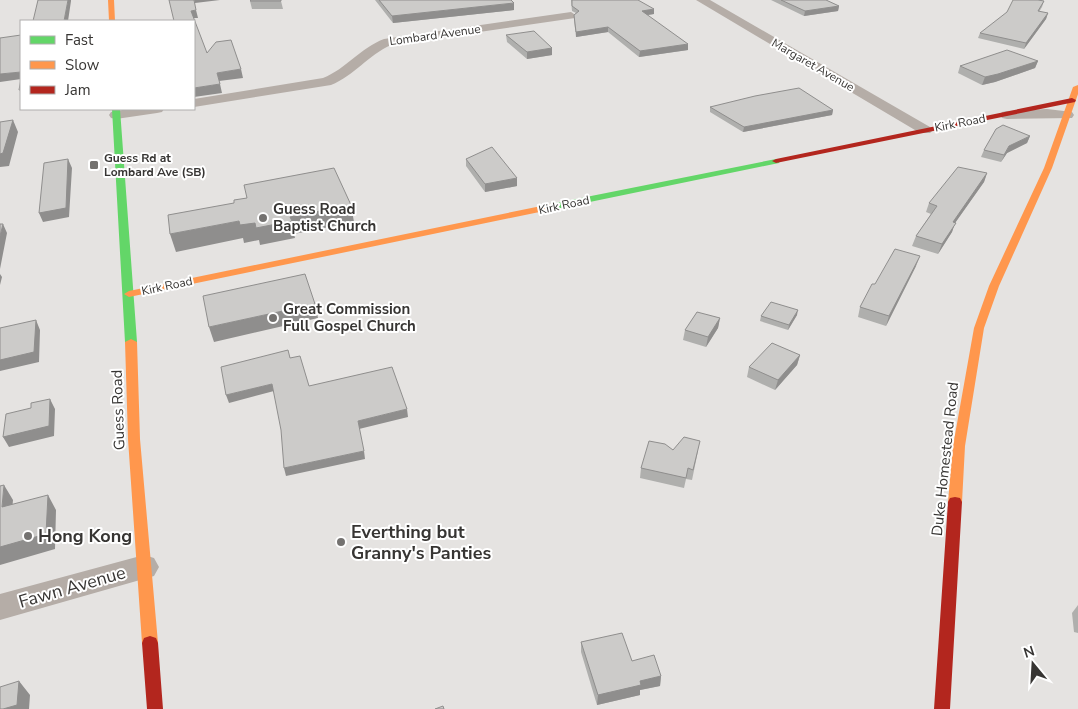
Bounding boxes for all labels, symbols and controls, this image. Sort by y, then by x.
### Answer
legend [20,20,195,110]
street label: Lombard Avenue [388,21,482,49]
text: Fast [65,30,94,50]
street label: Margaret Avenue [769,35,857,95]
text: Slow [65,55,100,75]
text: Jam [64,80,91,100]
street label: Kirk Road [933,110,987,136]
place label: Guess Rd at Lombard Ave (SB) [104,150,206,180]
marker: Guess Rd at Lombard Ave (SB) [88,159,100,171]
street label: Kirk Road [537,192,591,218]
place label: Guess Road Baptist Church [273,199,376,236]
marker: Guess Road Baptist Church [257,212,269,224]
street label: Kirk Road [140,273,194,299]
place label: Great Commission Full Gospel Church [283,299,416,336]
marker: Great Commission Full Gospel Church [267,312,279,324]
street label: Guess Road [107,369,129,451]
street label: Duke Homestead Road [927,381,963,537]
place label: Everthing but Granny's Panties [351,520,491,565]
place label: Hong Kong [38,524,132,548]
marker: Hong Kong [22,530,34,542]
marker: Everthing but Granny's Panties [335,536,347,548]
street label: Fawn Avenue [16,560,128,614]
north arrow [1008,639,1058,689]
text: N [1021,641,1037,663]

